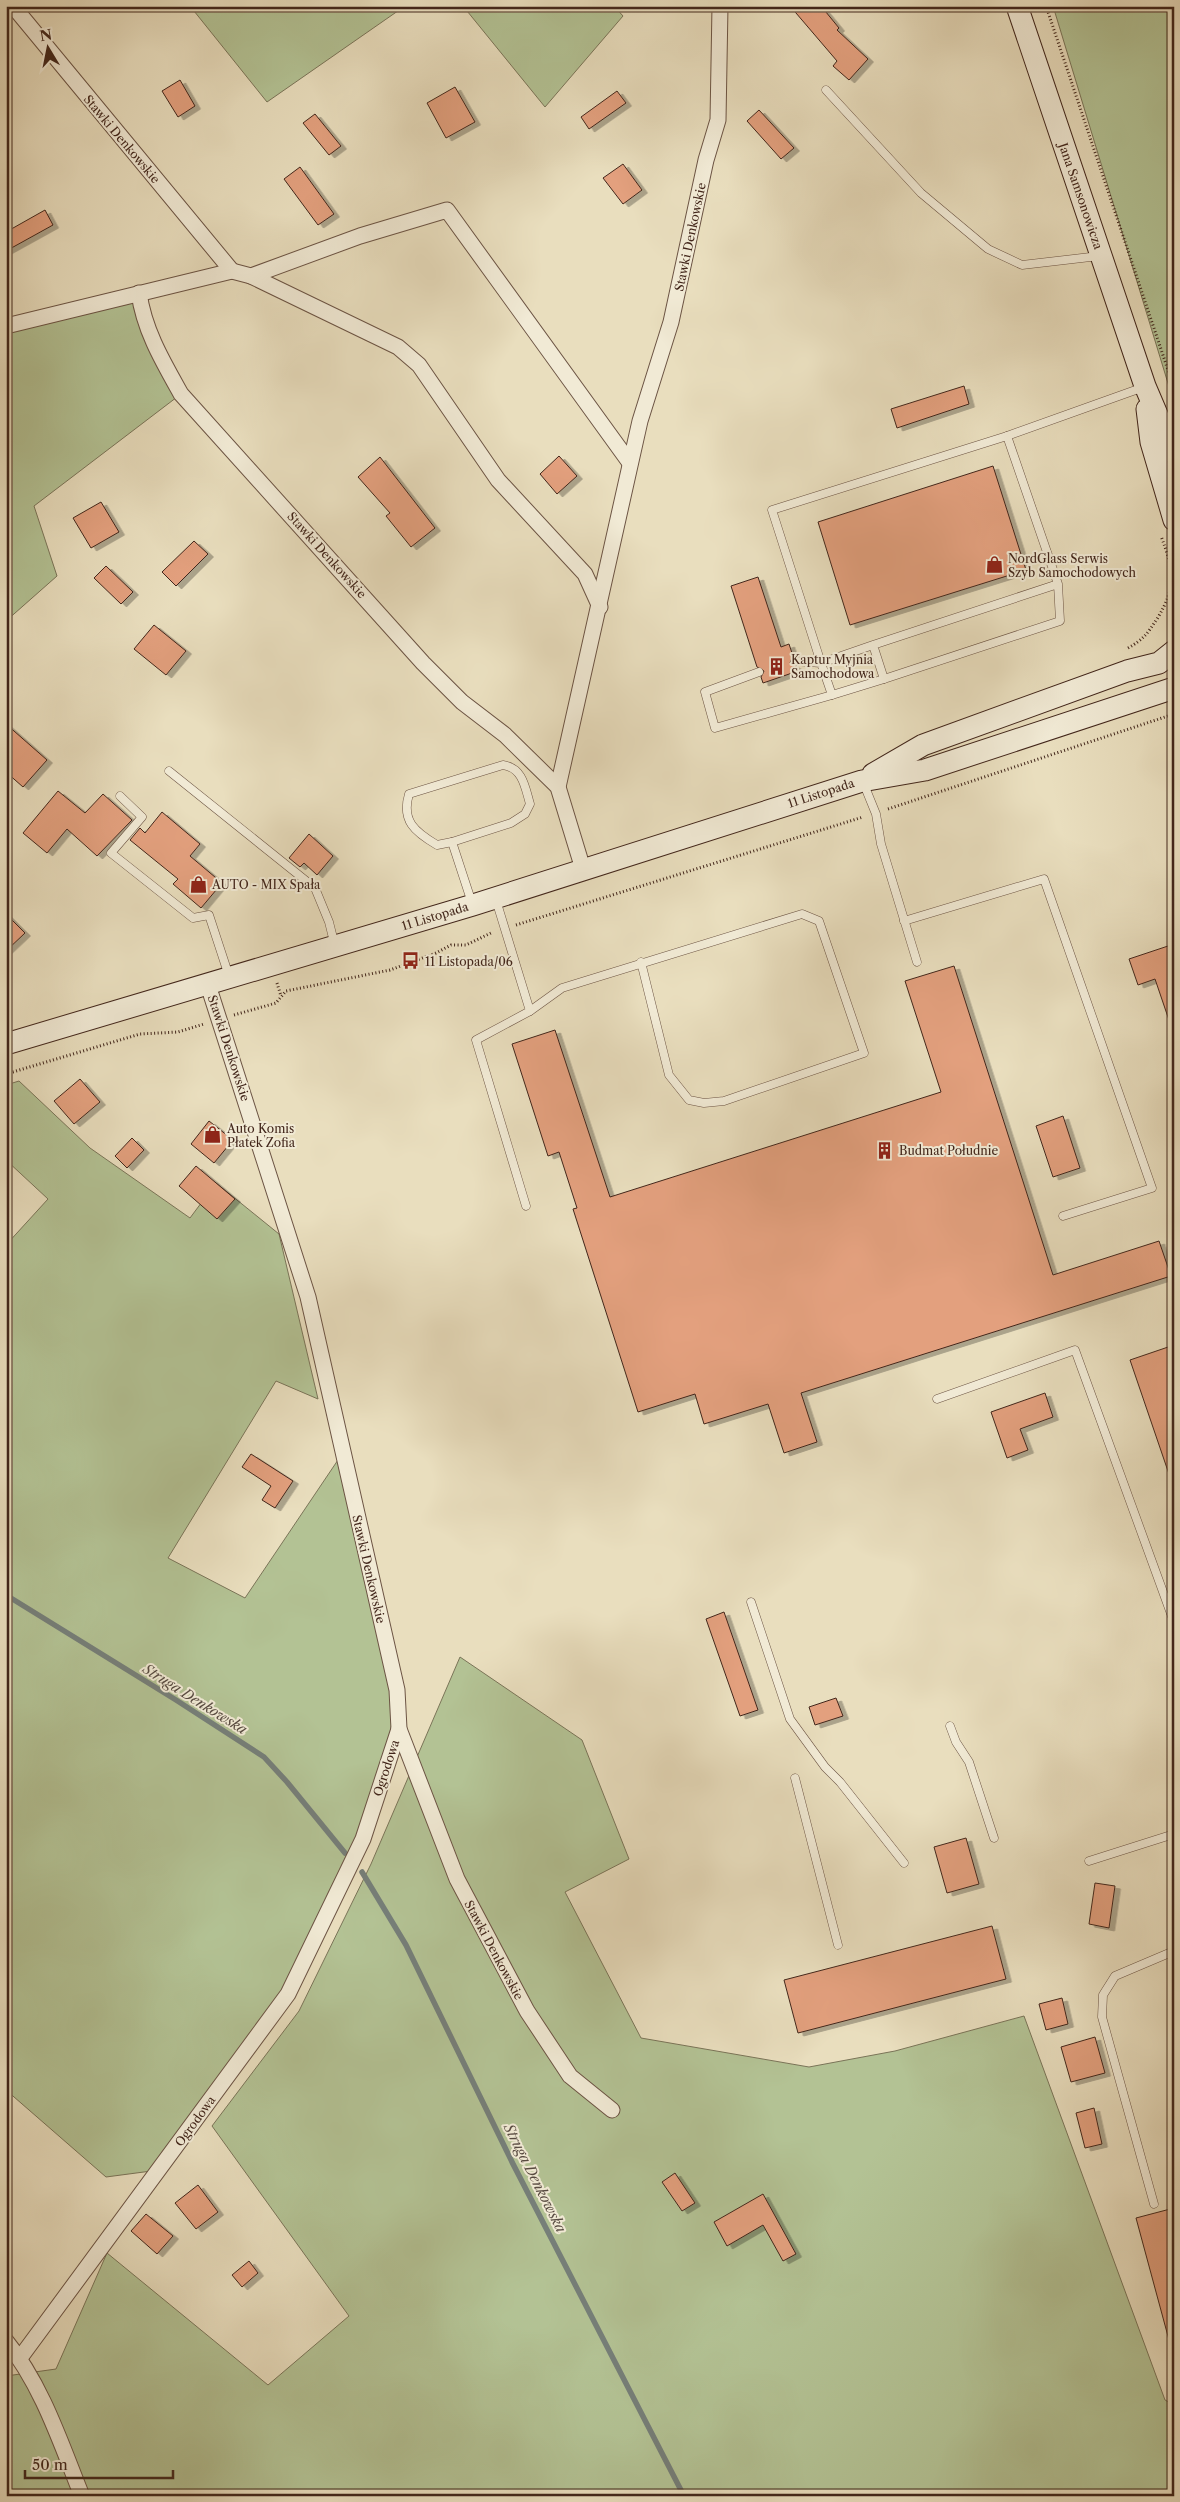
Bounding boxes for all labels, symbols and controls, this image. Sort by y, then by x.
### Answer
north arrow [22,22,72,72]
text: N [38,25,53,45]
street label: Stawki Denkowskie [81,92,164,186]
street label: Jana Samsonowicza [1055,139,1106,252]
street label: Stawki Denkowskie [671,181,709,293]
street label: Stawki Denkowskie [284,509,370,601]
place label: NordGlass Serwis Szyb Samochodowych [1008,551,1136,580]
shop icon: NordGlass Serwis Szyb Samochodowych [984,555,1004,575]
place label: Kaptur Myjnia Samochodowa [791,652,875,681]
building icon: Kaptur Myjnia Samochodowa [767,656,787,676]
street label: 11 Listopada [786,775,857,811]
shop icon: AUTO - MIX Spała [188,874,208,894]
place label: AUTO - MIX Spała [211,877,321,892]
street label: 11 Listopada [400,899,471,933]
bus stop icon: 11 Listopada/06 [401,951,421,971]
place label: 11 Listopada/06 [425,954,513,969]
street label: Stawki Denkowskie [205,993,253,1103]
place label: Auto Komis Płatek Zofia [226,1121,296,1150]
shop icon: Auto Komis Płatek Zofia [203,1125,223,1145]
building icon: Budmat Południe [875,1140,895,1160]
place label: Budmat Południe [899,1143,999,1158]
street label: Stawki Denkowskie [349,1513,389,1625]
water label: Struga Denkowska [139,1659,251,1739]
street label: Ogrodowa [370,1737,402,1798]
street label: Stawki Denkowskie [461,1898,527,2003]
street label: Ogrodowa [172,2092,219,2149]
water label: Struga Denkowska [499,2120,570,2236]
scale bar [25,2447,172,2479]
text: 50 m [32,2455,68,2474]

